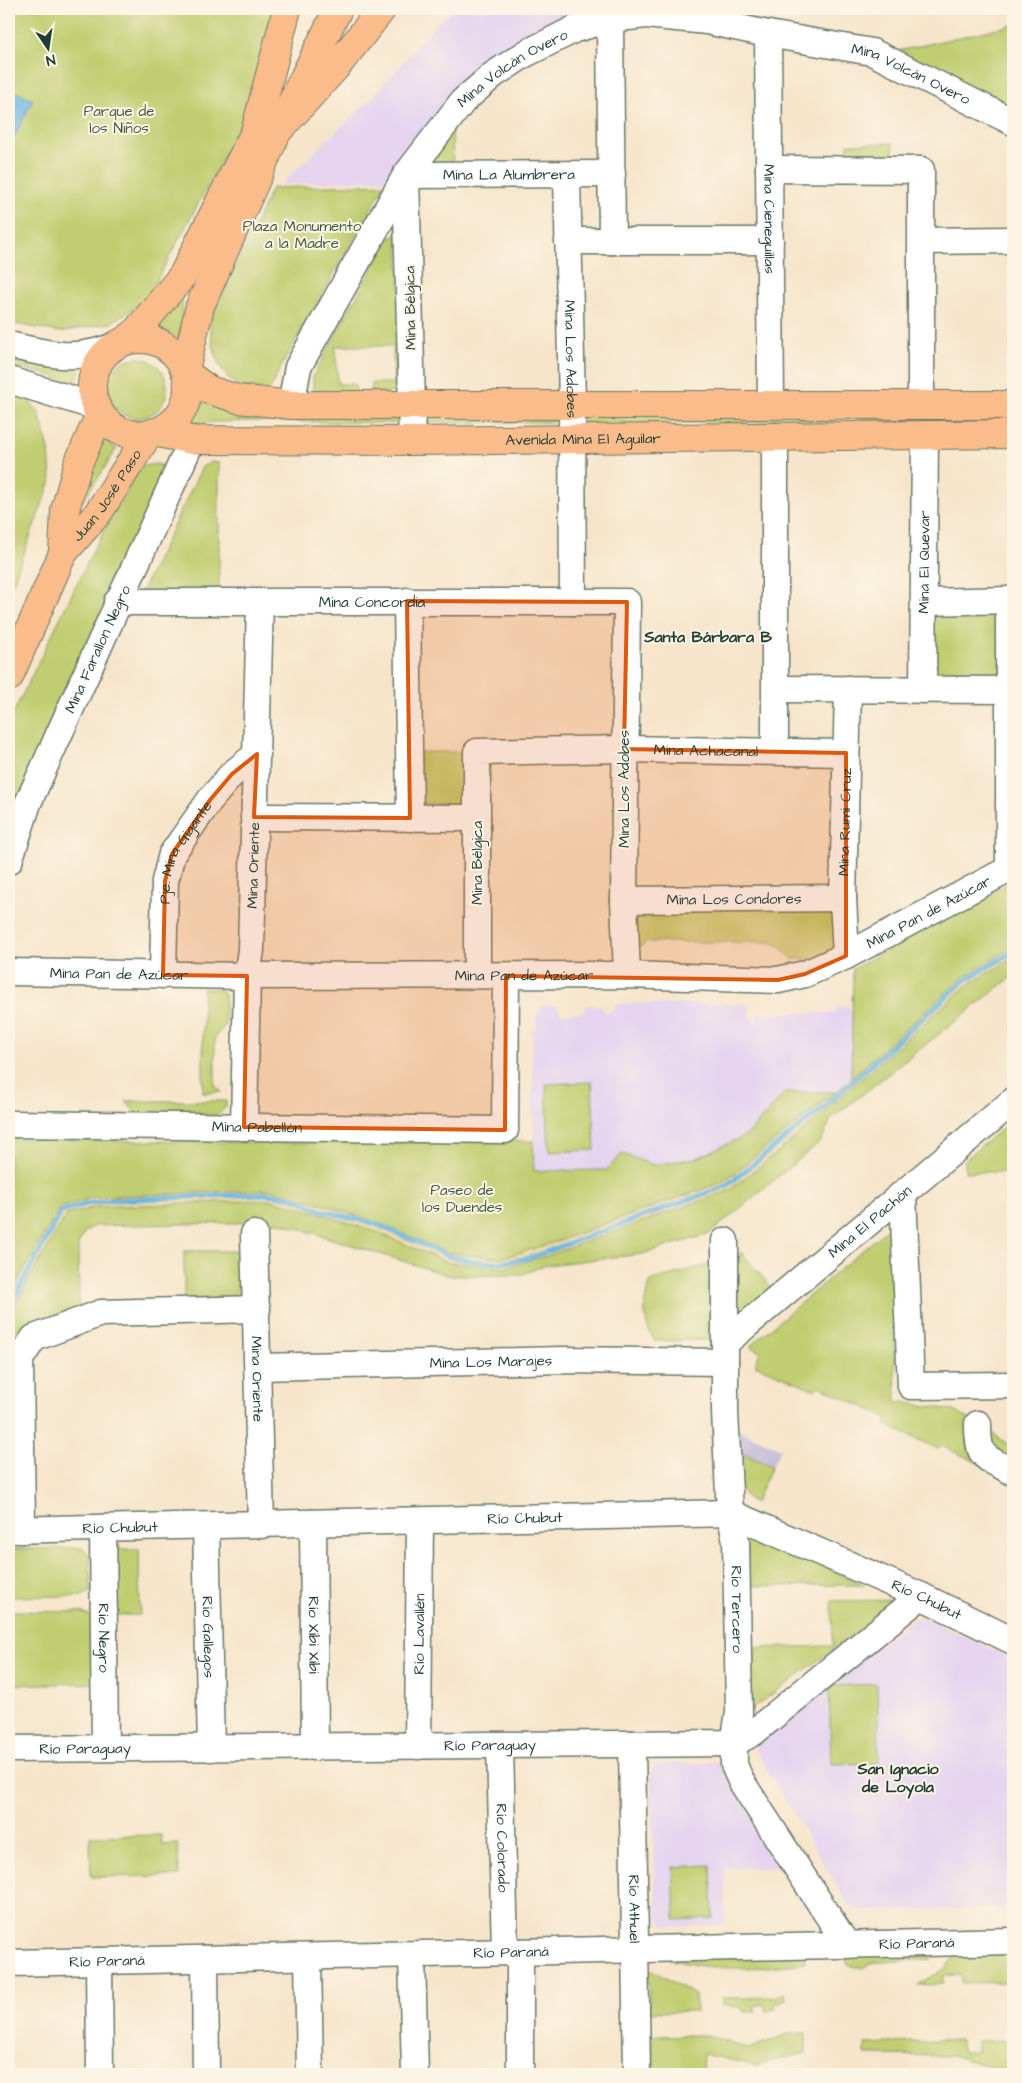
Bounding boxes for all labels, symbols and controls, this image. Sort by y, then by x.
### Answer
north arrow [22,22,72,72]
street label: Mina Volcán Overo [453,24,572,113]
street label: Mina Volcán Overo [850,39,974,110]
text: N [44,49,57,70]
park label: Parque de los Niños [84,101,154,139]
street label: Mina La Alumbrera [443,164,575,186]
street label: Mina Cieneguillas [758,164,780,275]
park label: Plaza Monumento a la Madre [243,216,362,254]
street label: Mina Bélgica [399,265,423,350]
street label: Mina Los Adobes [559,300,582,419]
street label: Avenida Mina El Aguilar [505,428,661,451]
street label: Juan José Paso [68,445,147,546]
street label: Mina El Quevar [914,510,935,614]
street label: Mina Farallon Negro [60,581,136,717]
street label: Mina Concordia [319,592,425,613]
district label: Santa Bárbara B [643,626,772,648]
street label: Mina Los Adobes [614,730,635,848]
street label: Mina Achacanal [653,740,758,762]
street label: Mina Rumi Cruz [834,767,857,876]
street label: Pje. Mina Gigante [155,797,217,904]
street label: Mina Bélgica [467,821,489,905]
street label: Mina Oriente [242,822,265,909]
street label: Mina Pan de Azúcar [863,871,995,954]
street label: Mina Los Condores [666,888,802,911]
street label: Mina Pan de Azúcar [50,963,188,986]
street label: Mina Pan de Azúcar [455,965,593,986]
street label: Mina Pabellón [212,1116,303,1139]
park label: Paseo de los Duendes [422,1180,503,1218]
street label: Mina El Pachón [824,1180,917,1263]
street label: Mina Oriente [245,1336,269,1422]
street label: Mina Los Marajes [429,1350,553,1374]
street label: Río Chubut [487,1507,563,1530]
street label: Río Chubut [82,1516,158,1539]
street label: Río Tercero [725,1565,748,1654]
street label: Río Chubut [888,1574,965,1625]
street label: Río Lavallén [409,1593,430,1675]
street label: Río Gallegos [197,1596,219,1679]
street label: Río Xibi Xibi [303,1596,324,1675]
street label: Río Negro [92,1603,114,1673]
street label: Río Paraguay [444,1735,536,1757]
street label: Río Paraguay [39,1738,131,1760]
district label: San Ignacio de Loyola [856,1758,940,1799]
street label: Río Colorado [490,1803,514,1893]
street label: Río Athuel [623,1874,645,1943]
street label: Río Paraná [879,1932,955,1955]
street label: Río Paraná [473,1941,549,1964]
street label: Río Paraná [69,1950,145,1973]

